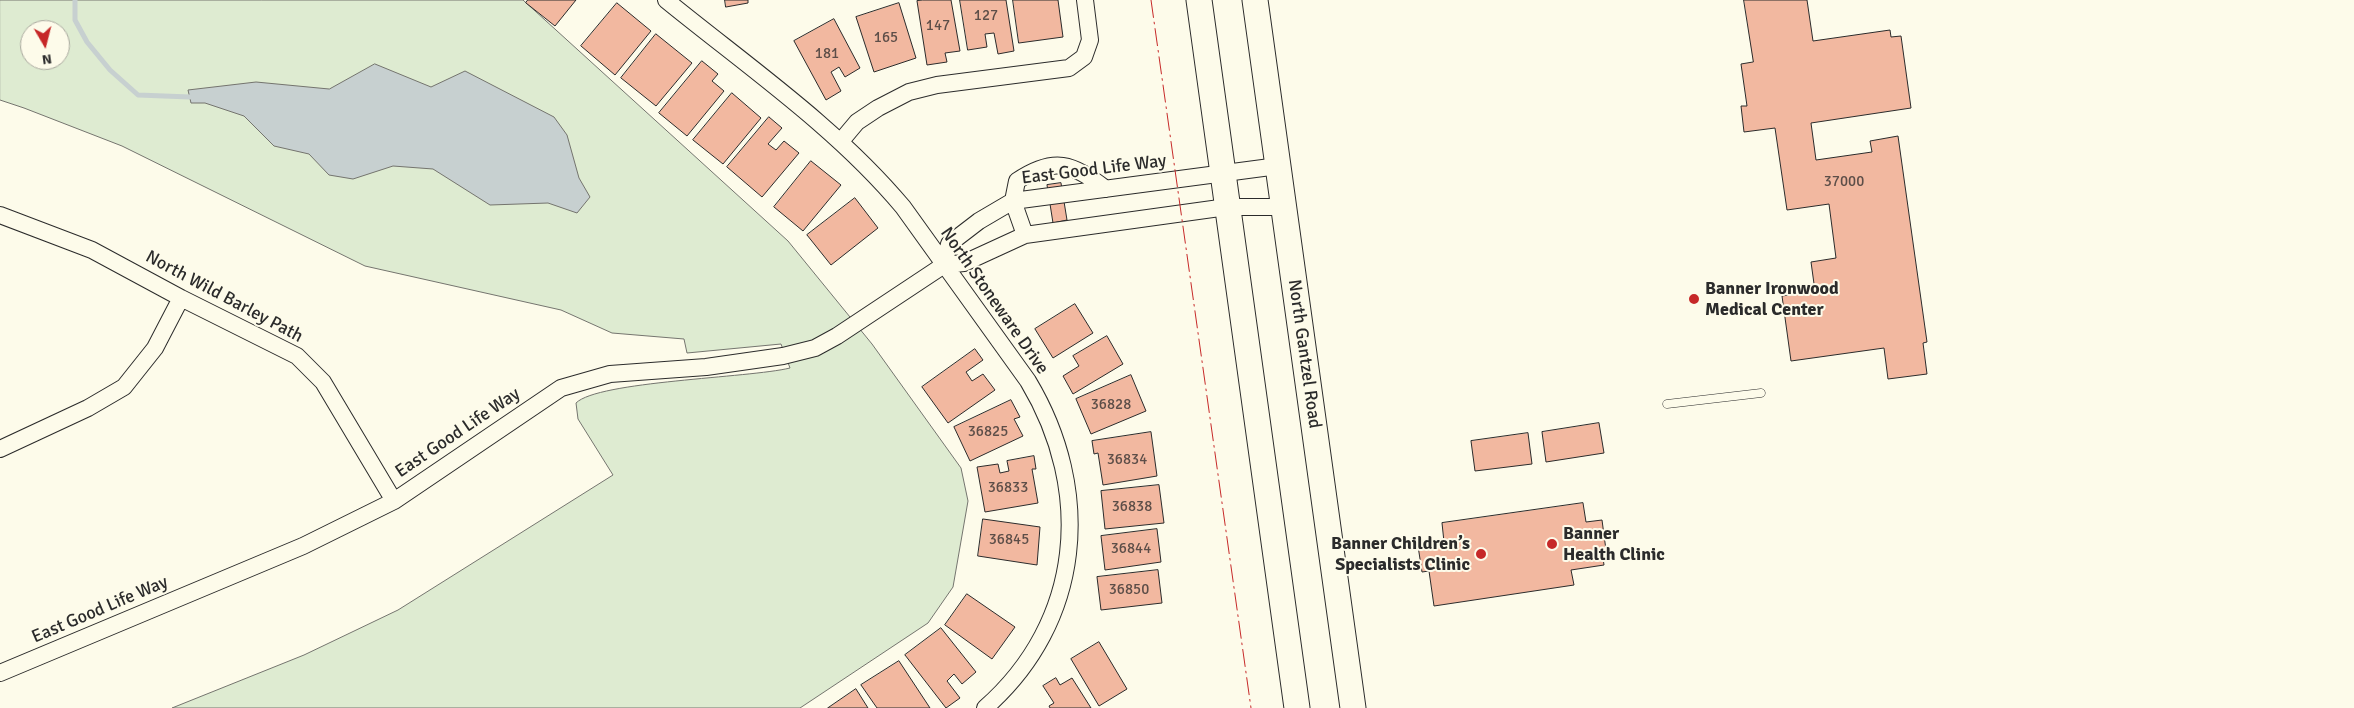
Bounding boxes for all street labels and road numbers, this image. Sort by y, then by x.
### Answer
street label: East Good Life Way [1020,150,1168,190]
street label: North Stoneware Drive [935,223,1053,379]
street label: North Wild Barley Path [142,246,306,348]
street label: North Gantzel Road [1283,278,1325,430]
street label: East Good Life Way [392,383,524,483]
street label: East Good Life Way [29,572,171,648]

